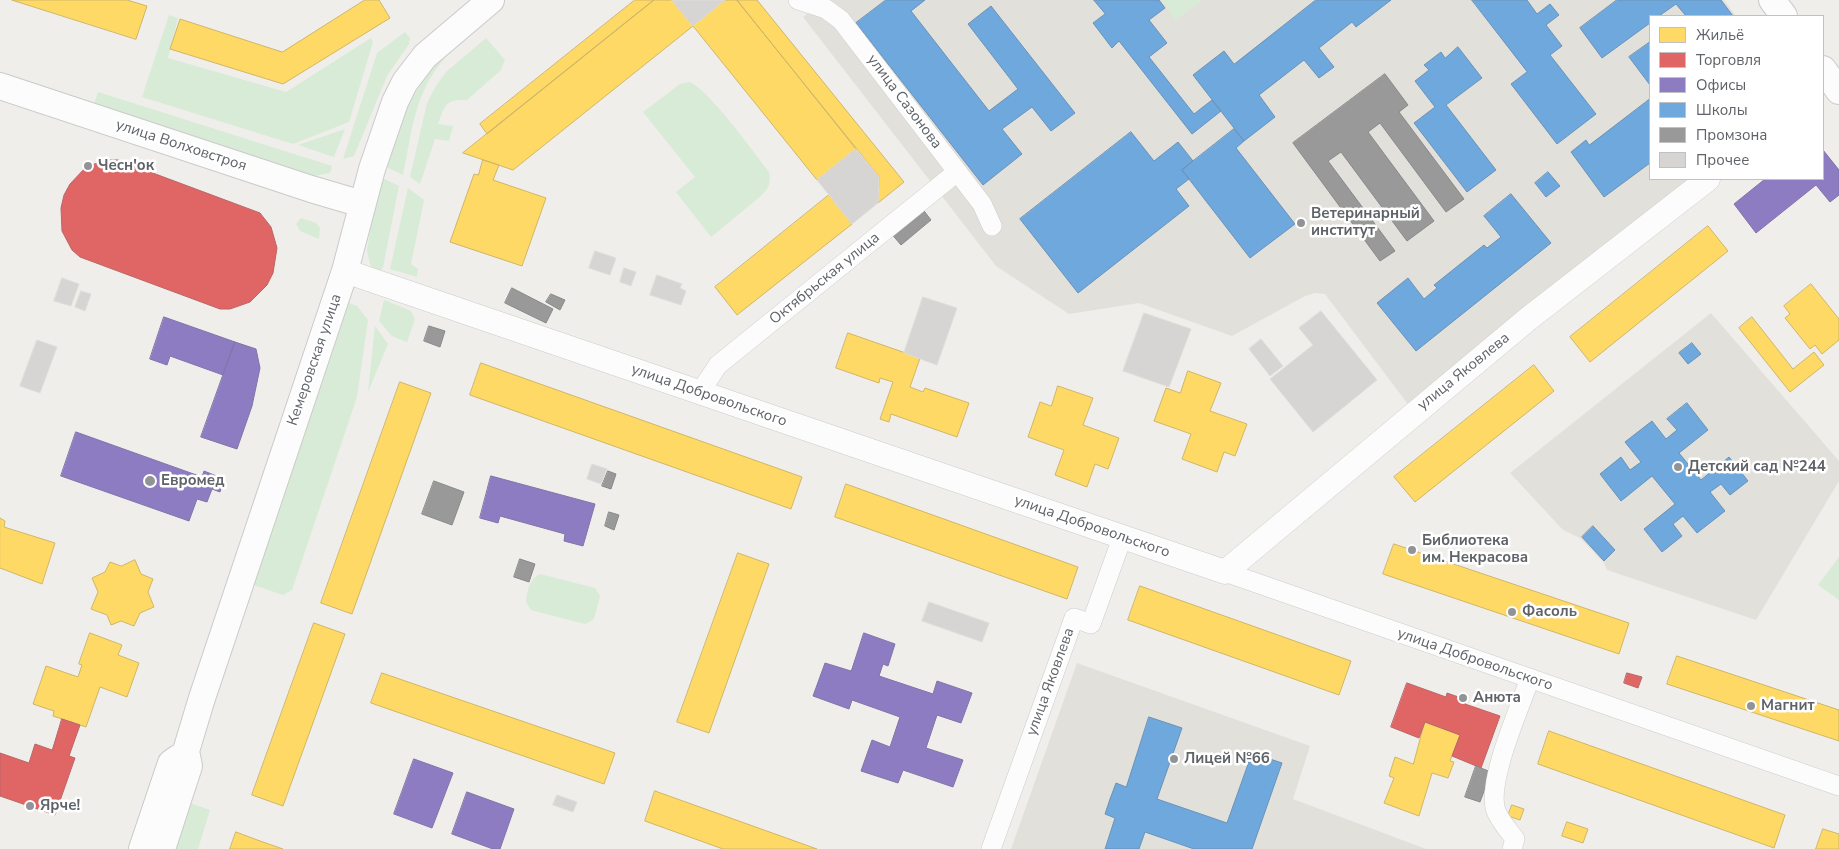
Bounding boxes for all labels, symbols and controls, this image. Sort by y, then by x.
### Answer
legend [1649,15,1824,180]
text: Жильё [1696,25,1744,45]
text: Торговля [1696,50,1761,70]
street label: улица Сазонова [863,51,945,153]
text: Офисы [1696,75,1746,95]
text: Школы [1696,100,1748,120]
street label: улица Волховстроя [113,116,249,176]
text: Промзона [1696,125,1767,145]
text: Прочее [1696,150,1749,170]
place label: Чесн'ок [98,157,154,175]
marker: Чесн'ок [82,160,94,172]
place label: Ветеринарный институт [1311,205,1420,240]
marker: Ветеринарный институт [1295,217,1307,229]
street label: Октябрьская улица [766,229,884,329]
street label: Кемеровская улица [284,292,346,428]
street label: улица Яковлева [1414,329,1514,415]
street label: улица Добровольского [629,361,789,431]
place label: Детский сад №244 [1688,458,1826,476]
marker: Детский сад №244 [1672,461,1684,473]
place label: Евромед [161,472,224,490]
marker: Евромед [143,474,157,488]
street label: улица Добровольского [1012,492,1172,562]
place label: Библиотека им. Некрасова [1422,532,1528,567]
marker: Библиотека им. Некрасова [1406,544,1418,556]
place label: Фасоль [1522,603,1577,621]
marker: Фасоль [1506,606,1518,618]
street label: улица Добровольского [1395,625,1555,695]
street label: улица Яковлева [1023,626,1079,738]
place label: Анюта [1473,689,1521,707]
marker: Анюта [1457,692,1469,704]
place label: Магнит [1761,697,1815,715]
marker: Магнит [1745,700,1757,712]
place label: Лицей №66 [1184,750,1270,768]
marker: Лицей №66 [1168,753,1180,765]
place label: Ярче! [40,797,80,815]
marker: Ярче! [24,800,36,812]

